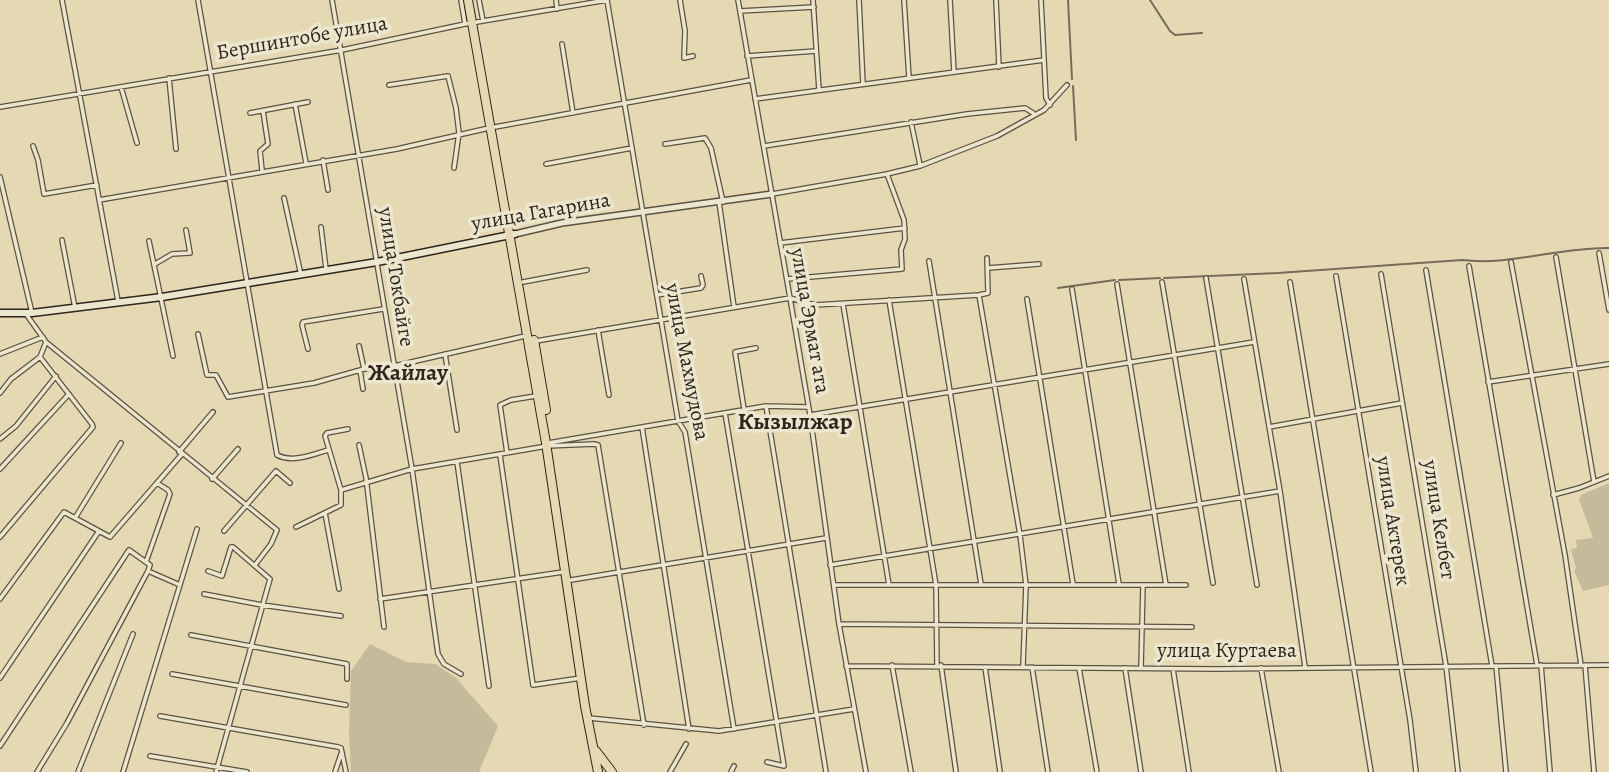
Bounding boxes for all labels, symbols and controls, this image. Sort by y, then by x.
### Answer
street label: Бершинтобе улица [215,12,389,66]
street label: улица Гагарина [470,188,612,238]
street label: улица Токбайге [372,205,418,349]
street label: улица Эрмат ата [784,246,834,396]
street label: улица Махмудова [658,281,714,443]
district label: Жайлау [368,360,448,388]
district label: Кызылжар [737,409,853,437]
street label: улица Актерек [1369,454,1415,588]
street label: улица Келбет [1416,459,1460,581]
street label: улица Куртаева [1157,639,1297,665]

